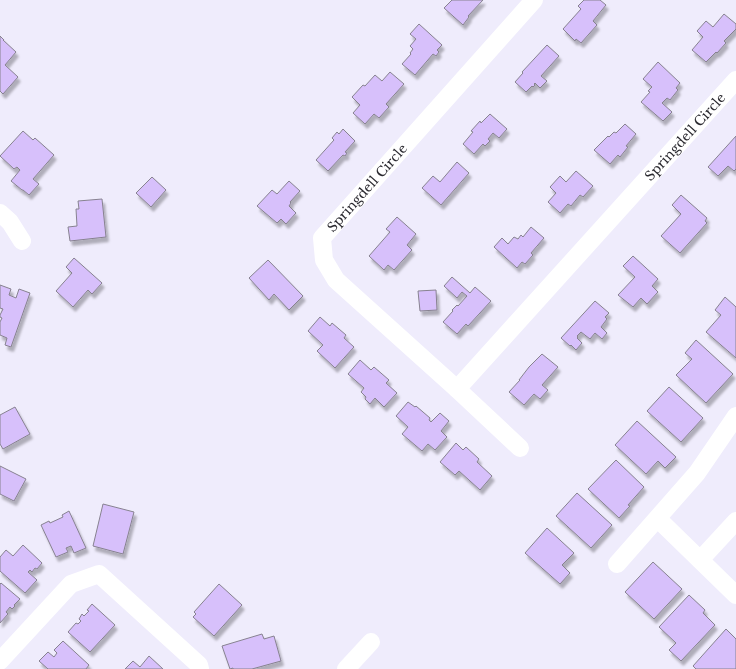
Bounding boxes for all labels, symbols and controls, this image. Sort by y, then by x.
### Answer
street label: Springdell Circle [641,89,729,184]
street label: Springdell Circle [323,140,411,235]

